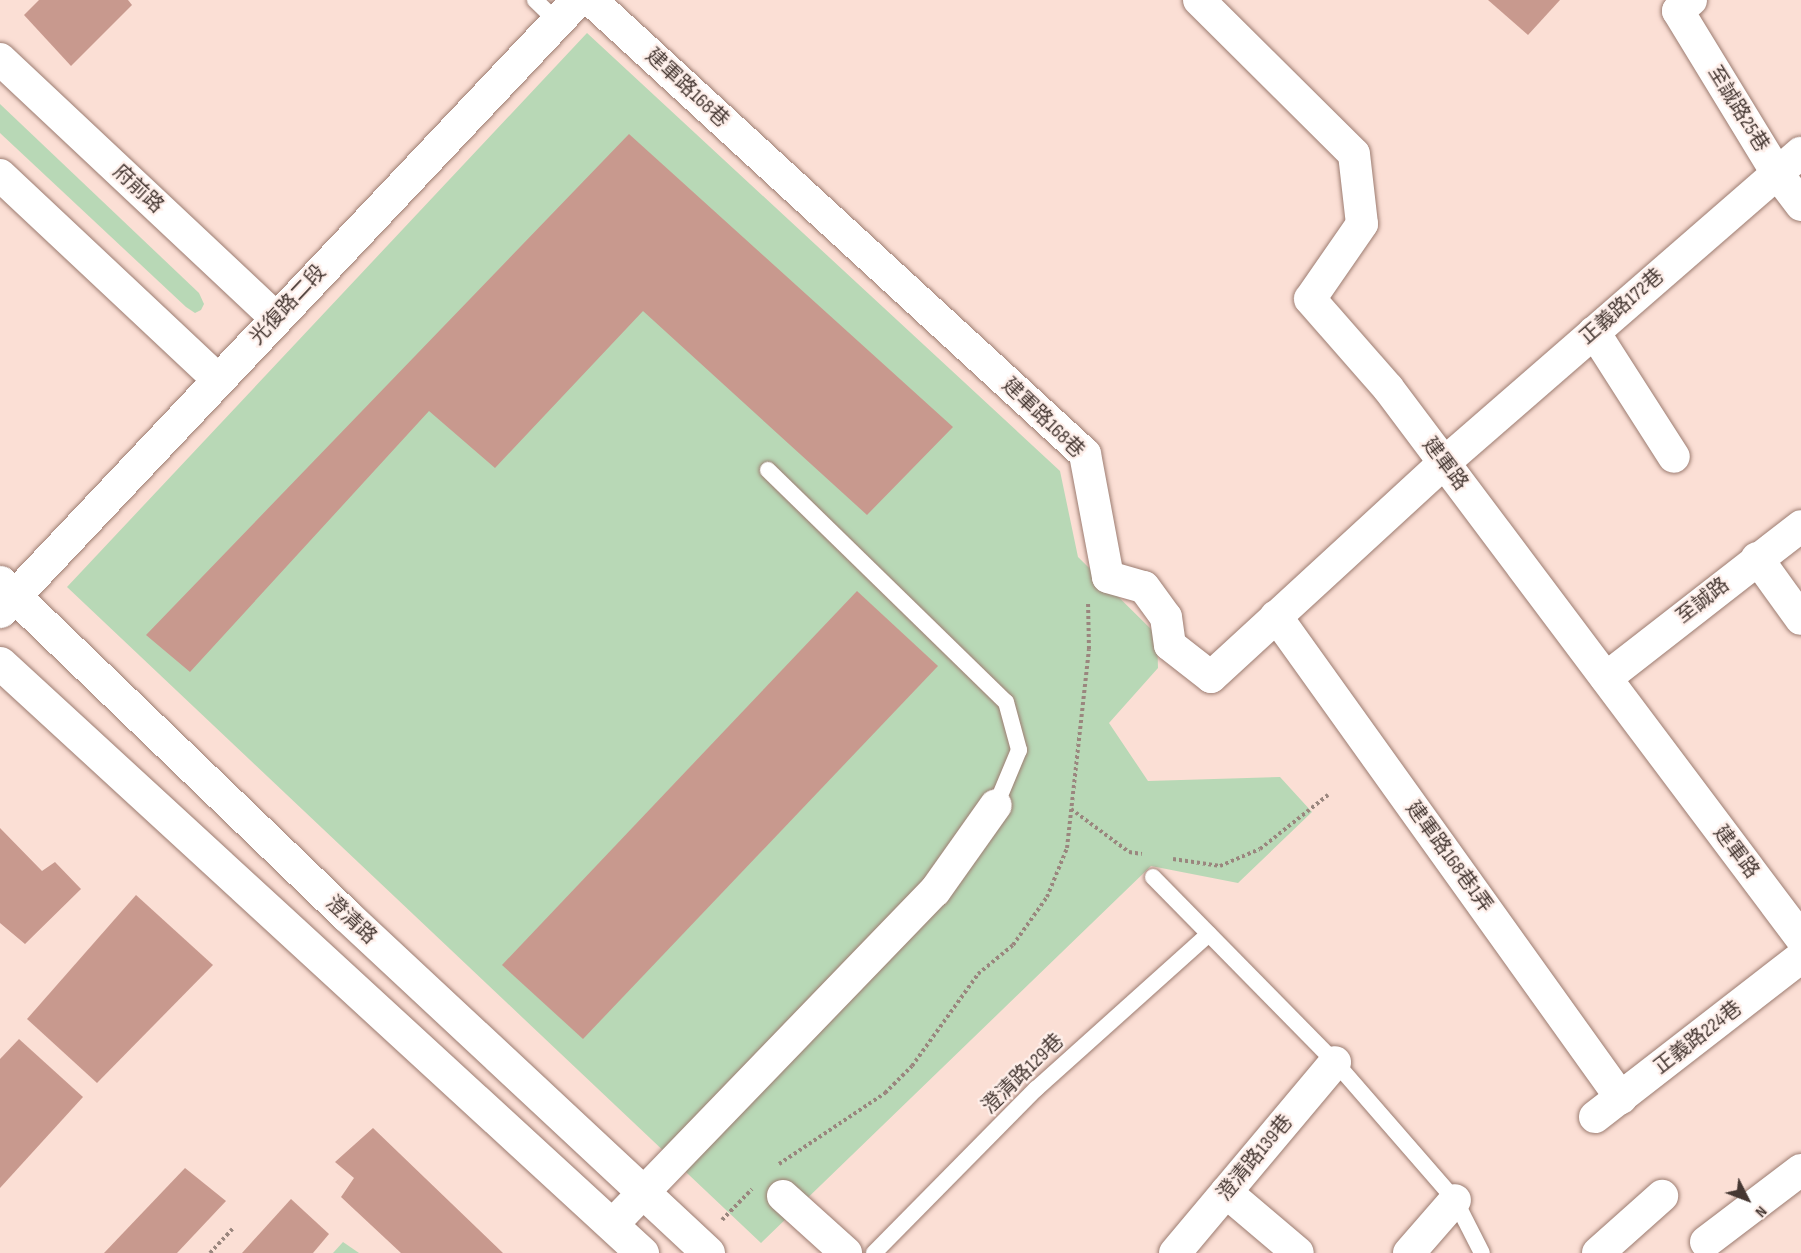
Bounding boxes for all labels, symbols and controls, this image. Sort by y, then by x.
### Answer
street label: 建軍路168巷 [641,44,733,132]
street label: 至誠路25巷 [1702,62,1774,156]
street label: 府前路 [108,160,168,218]
street label: 光復路二段 [245,260,331,350]
street label: 正義路172巷 [1575,264,1669,350]
street label: 建軍路168巷 [997,373,1089,463]
street label: 建軍路 [1417,433,1473,495]
street label: 至誠路 [1672,573,1734,629]
street label: 建軍路168巷1弄 [1401,797,1497,917]
street label: 建軍路 [1708,821,1764,883]
street label: 澄清路 [321,891,381,949]
street label: 正義路224巷 [1649,996,1747,1080]
street label: 澄清路129巷 [977,1029,1069,1119]
street label: 澄清路139巷 [1212,1110,1298,1206]
north arrow [1717,1169,1777,1229]
text: N [1751,1202,1771,1221]

